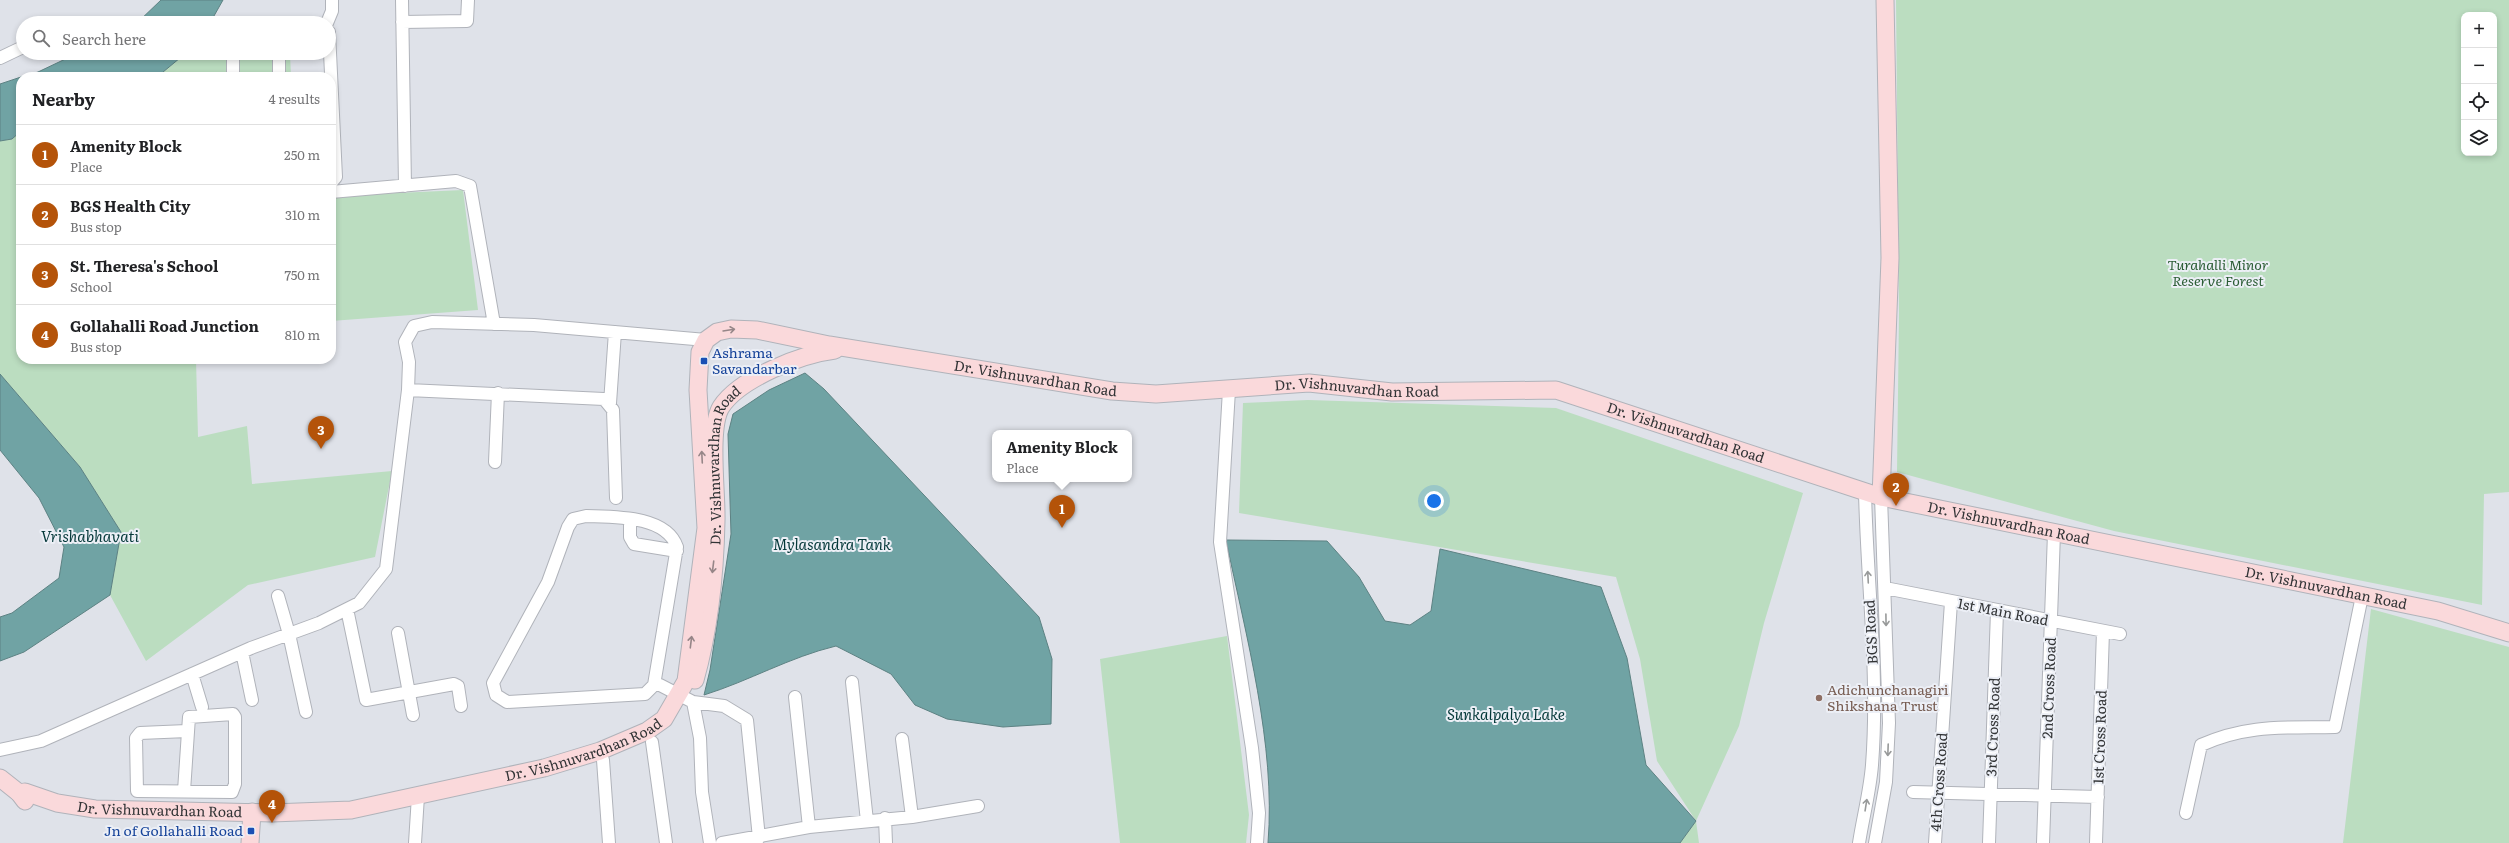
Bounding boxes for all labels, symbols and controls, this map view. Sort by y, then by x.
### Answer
map controls [2461,12,2497,156]
button: + [2461,12,2497,48]
search box [16,16,336,60]
icon: search [30,27,52,49]
text: Search here [62,27,146,50]
button: − [2461,48,2497,84]
button: locate [2461,84,2497,120]
text: Nearby [32,86,95,111]
text: 4 results [269,89,320,108]
button: layers [2461,120,2497,156]
text: Amenity Block [70,134,182,157]
text: 1 [42,145,48,164]
text: 250 m [284,145,320,164]
text: Place [70,157,102,176]
text: BGS Health City [70,194,190,217]
text: 2 [42,205,48,224]
text: 310 m [285,205,320,224]
text: Bus stop [70,217,122,236]
text: St. Theresa's School [70,254,218,277]
park label: Turahalli Minor Reserve Forest [2168,254,2269,290]
text: 3 [41,265,49,284]
text: 750 m [284,265,320,284]
text: School [70,277,112,296]
text: Gollahalli Road Junction [70,314,259,337]
text: 4 [41,325,49,344]
text: 810 m [285,325,320,344]
one-way arrow [722,326,735,334]
text: Bus stop [70,337,122,356]
place label: Ashrama Savandarbar [712,342,797,378]
street label: Dr. Vishnuvardhan Road [953,354,1118,400]
marker: Ashrama Savandarbar [699,356,709,366]
street label: Dr. Vishnuvardhan Road [1274,372,1440,401]
street label: Dr. Vishnuvardhan Road [703,380,745,546]
street label: Dr. Vishnuvardhan Road [1604,396,1768,467]
pin: 3 [308,416,334,449]
popup [992,430,1132,482]
text: Amenity Block [1006,435,1118,458]
one-way arrow [698,451,706,464]
text: Place [1006,458,1038,477]
pin: 2 [1883,473,1909,506]
your location [1424,491,1444,511]
pin: 1 [1049,495,1075,528]
street label: Dr. Vishnuvardhan Road [1926,496,2092,549]
water label: Vrishabhavati [41,524,140,547]
water label: Mylasandra Tank [773,532,892,555]
one-way arrow [709,560,717,573]
street label: Dr. Vishnuvardhan Road [2243,561,2410,614]
one-way arrow [1865,571,1872,584]
street label: 1st Main Road [1956,592,2051,630]
street label: BGS Road [1858,599,1882,665]
one-way arrow [1882,613,1890,626]
one-way arrow [687,636,695,649]
street label: 2nd Cross Road [2036,637,2060,739]
street label: 3rd Cross Road [1980,677,2004,777]
place label: Adichunchanagiri Shikshana Trust [1827,679,1949,715]
street label: 1st Cross Road [2087,689,2111,784]
marker: Adichunchanagiri Shikshana Trust [1814,693,1824,703]
water label: Sunkalpalya Lake [1447,702,1565,725]
street label: Dr. Vishnuvardhan Road [503,713,666,785]
street label: 4th Cross Road [1925,731,1951,832]
one-way arrow [1884,743,1892,756]
pin: 4 [259,790,285,823]
street label: Dr. Vishnuvardhan Road [76,795,243,821]
one-way arrow [1862,798,1870,811]
place label: Jn of Gollahalli Road [104,820,243,840]
marker: Jn of Gollahalli Road [246,826,256,836]

